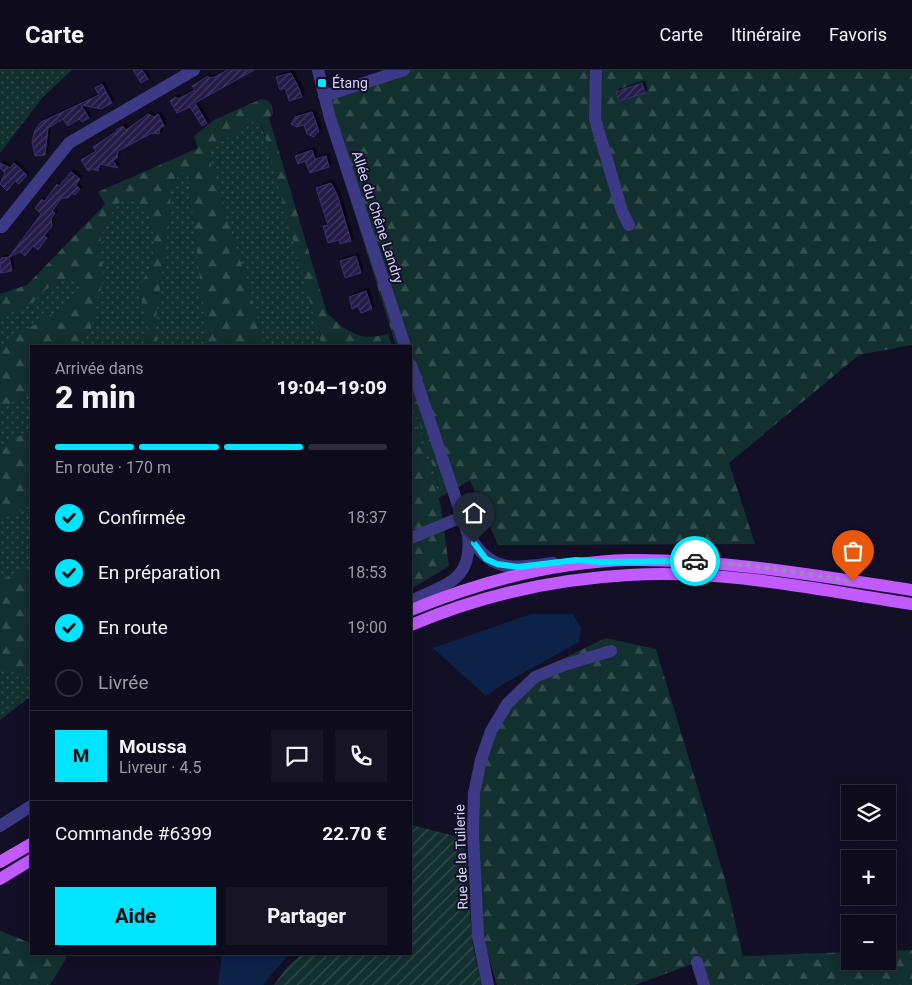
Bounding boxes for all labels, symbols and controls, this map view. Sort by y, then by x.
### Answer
text: Carte [25,21,84,49]
text: Carte [660,24,703,45]
text: Itinéraire [731,24,801,45]
text: Favoris [829,24,887,45]
place label: Étang [332,74,368,91]
marker: Étang [316,77,328,89]
street label: Allée du Chêne Landry [349,149,407,286]
text: Arrivée dans [55,359,144,378]
text: 19:04–19:09 [276,376,387,399]
text: 2 min [55,378,136,416]
text: En route · 170 m [55,458,171,477]
pin [453,492,495,543]
icon: home [460,499,488,527]
icon: check [55,504,83,532]
text: Confirmée [98,506,185,529]
text: 18:37 [347,508,387,527]
pin [832,530,874,581]
courier [670,536,720,586]
icon: bag [839,537,867,565]
icon: car [681,547,709,575]
icon: check [55,559,83,587]
text: En préparation [98,561,221,584]
text: 18:53 [347,563,387,582]
icon: check [55,614,83,642]
text: En route [98,616,168,639]
text: 19:00 [347,618,387,637]
text: Livrée [98,671,148,694]
button: chat [271,730,323,782]
button: phone [335,730,387,782]
text: Moussa [119,735,187,758]
text: M [73,744,89,767]
text: Livreur · 4.5 [119,758,202,777]
map controls [841,785,896,970]
button: layers [841,785,896,840]
street label: Rue de la Tuilerie [451,804,471,910]
text: Commande #6399 [55,822,212,845]
text: 22.70 € [322,822,387,845]
button: + [841,850,896,905]
button: Aide [55,887,216,945]
button: Partager [226,887,387,945]
button: − [841,915,896,970]

